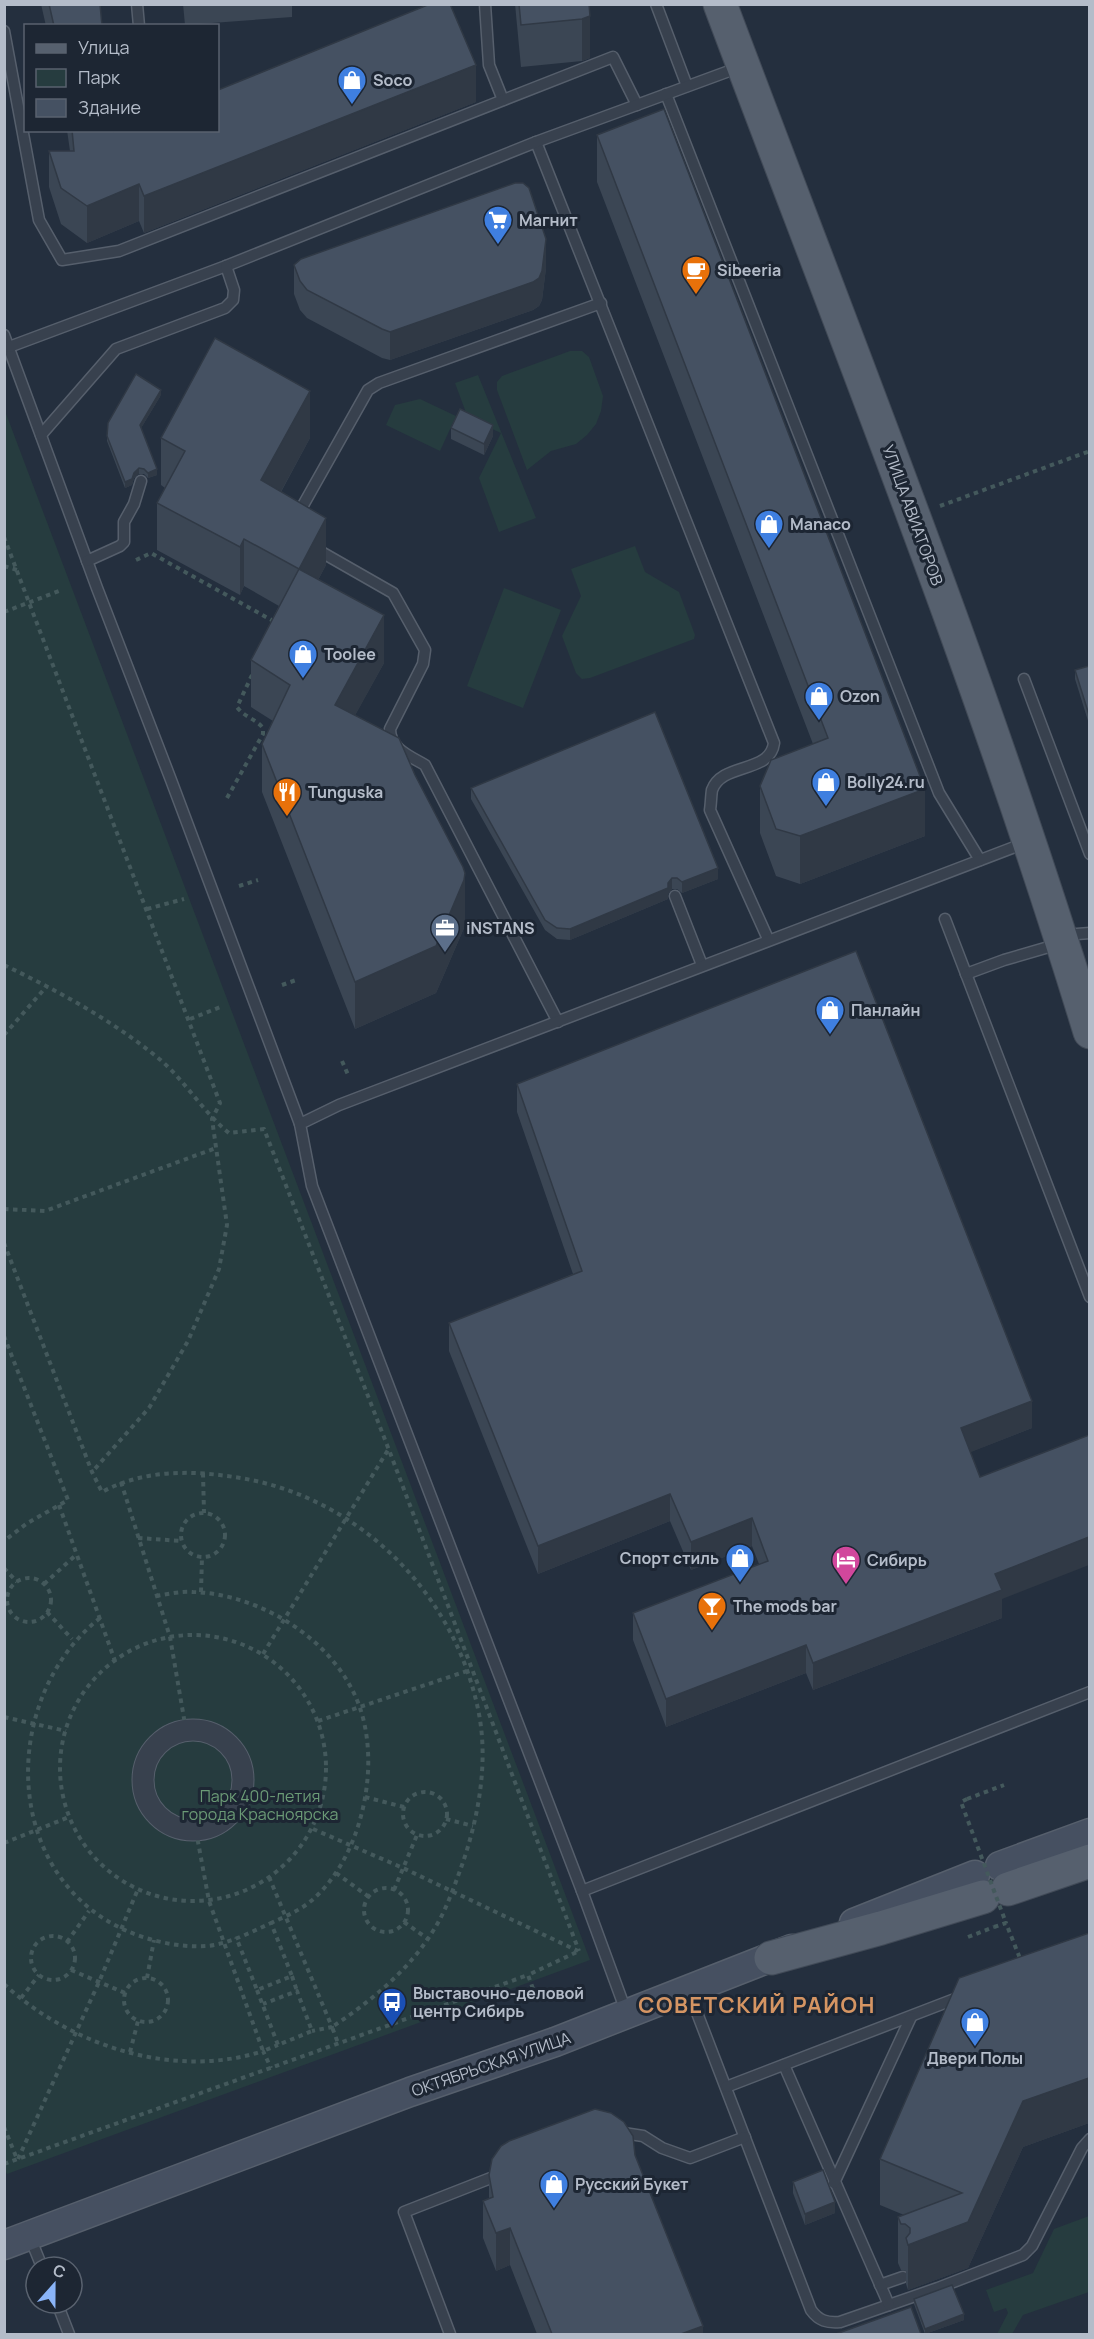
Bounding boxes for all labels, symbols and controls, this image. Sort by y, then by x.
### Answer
legend [24,24,219,132]
text: Улица [78,35,130,59]
shop icon: Soco [336,64,368,106]
text: Парк [78,65,121,89]
place label: Soco [373,69,412,91]
text: Здание [78,95,141,119]
supermarket icon: Магнит [482,204,514,246]
place label: Магнит [519,209,578,231]
cafe icon: Sibeeria [680,254,712,296]
place label: Sibeeria [717,259,781,281]
street label: УЛИЦА АВИАТОРОВ [877,442,949,588]
shop icon: Manaco [753,508,785,550]
place label: Manaco [790,513,851,535]
shop icon: Toolee [287,638,319,680]
place label: Toolee [324,643,376,665]
shop icon: Ozon [803,680,835,722]
place label: Ozon [840,685,880,707]
shop icon: Bolly24.ru [810,766,842,808]
place label: Bolly24.ru [847,771,925,793]
restaurant icon: Tunguska [271,776,303,818]
place label: Tunguska [308,781,383,803]
office icon: iNSTANS [429,912,461,954]
place label: iNSTANS [466,917,535,939]
shop icon: Панлайн [814,994,846,1036]
place label: Панлайн [851,999,920,1021]
shop icon: Спорт стиль [724,1542,756,1584]
hotel icon: Сибирь [830,1544,862,1586]
place label: Спорт стиль [620,1547,719,1569]
place label: Сибирь [867,1549,927,1571]
bar icon: The mods bar [696,1590,728,1632]
place label: The mods bar [733,1595,837,1617]
park label: Парк 400-летия города Красноярска [182,1785,338,1825]
place label: Выставочно-деловой центр Сибирь [413,1982,584,2022]
bus stop icon: Выставочно-деловой центр Сибирь [376,1986,408,2028]
district label: СОВЕТСКИЙ РАЙОН [638,1990,876,2020]
shop icon: Двери Полы [959,2006,991,2048]
street label: ОКТЯБРЬСКАЯ УЛИЦА [409,2026,573,2102]
place label: Двери Полы [927,2047,1023,2069]
shop icon: Русский Букет [538,2168,570,2210]
place label: Русский Букет [575,2173,689,2195]
north arrow [24,2255,84,2315]
text: С [50,2259,69,2283]

